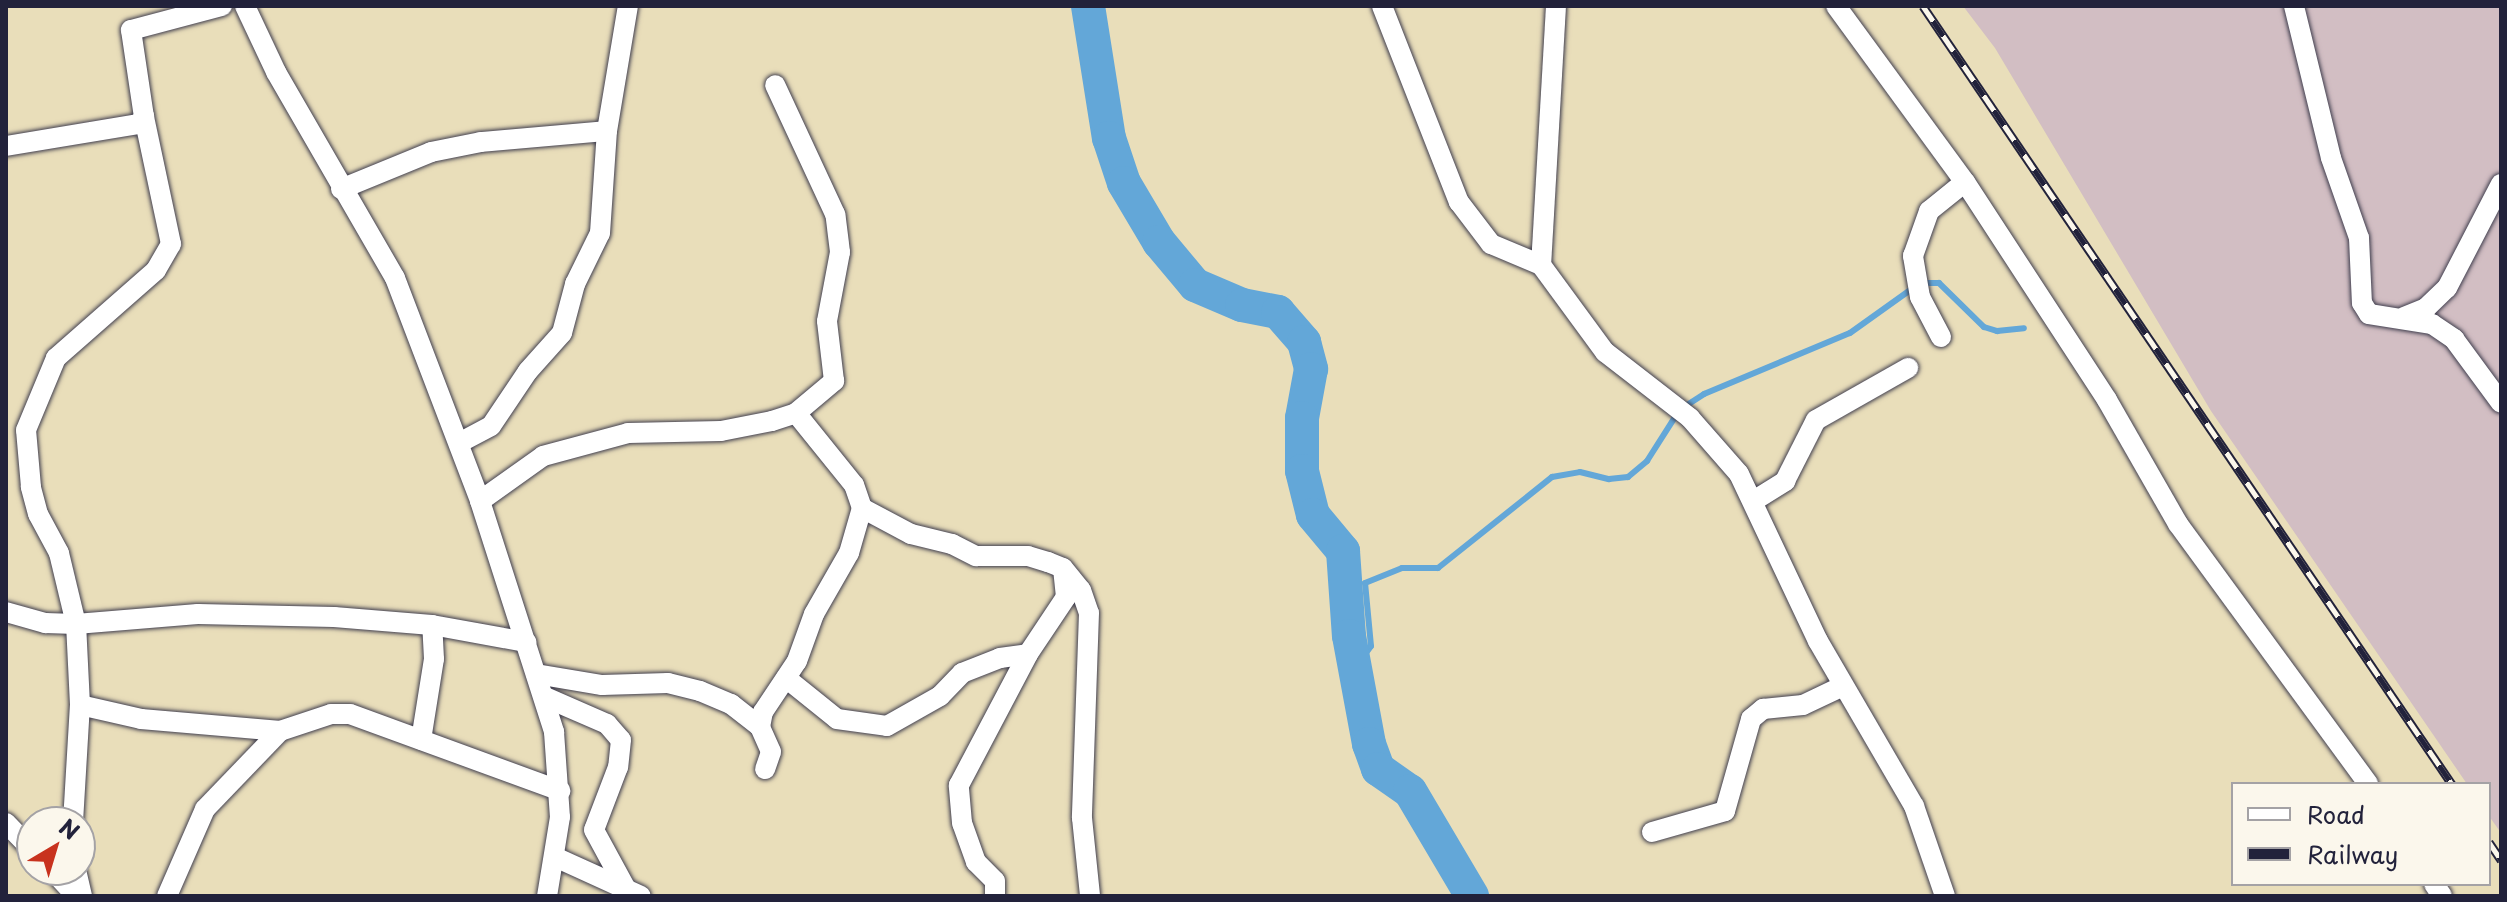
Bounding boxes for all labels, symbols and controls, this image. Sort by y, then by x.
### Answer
legend [2231,782,2491,886]
text: Road [2307,796,2365,832]
north arrow [16,806,96,886]
text: N [53,810,87,847]
text: Railway [2307,836,2398,872]

